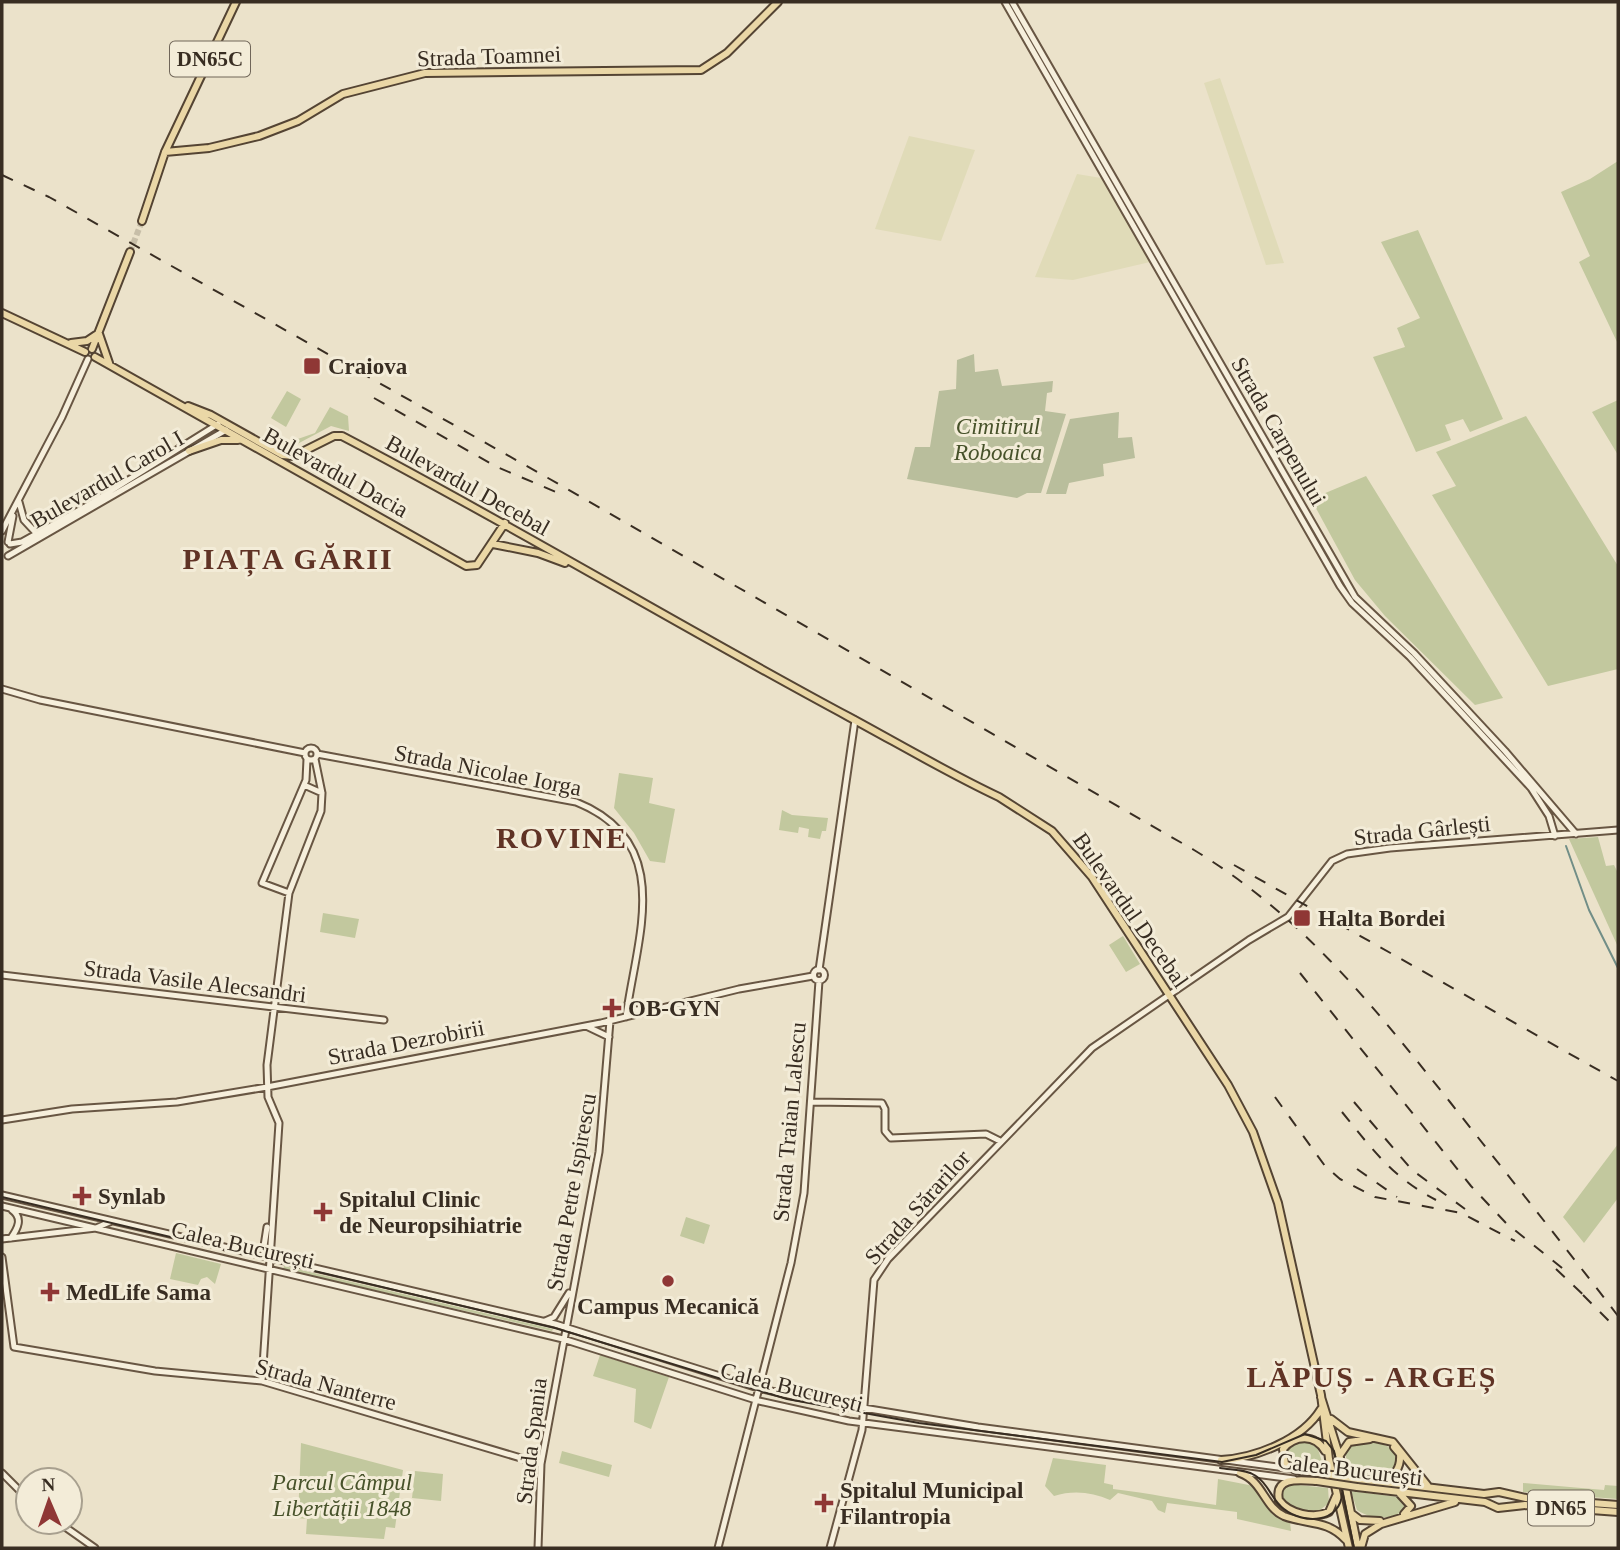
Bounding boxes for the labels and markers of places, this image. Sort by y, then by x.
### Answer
place label: Craiova [328,354,408,379]
marker: Craiova [302,356,322,376]
place label: Halta Bordei [1318,906,1446,931]
marker: Halta Bordei [1292,908,1312,928]
place label: OB-GYN [628,996,720,1021]
marker: OB-GYN [602,998,622,1018]
place label: Synlab [98,1184,166,1209]
marker: Synlab [72,1186,92,1206]
place label: Spitalul Clinic de Neuropsihiatrie [339,1187,522,1238]
marker: Spitalul Clinic de Neuropsihiatrie [313,1202,333,1222]
marker: Campus Mecanică [660,1273,676,1289]
place label: MedLife Sama [66,1280,212,1305]
marker: MedLife Sama [40,1282,60,1302]
place label: Campus Mecanică [577,1294,760,1319]
place label: Spitalul Municipal Filantropia [840,1478,1023,1529]
marker: Spitalul Municipal Filantropia [814,1493,834,1513]

